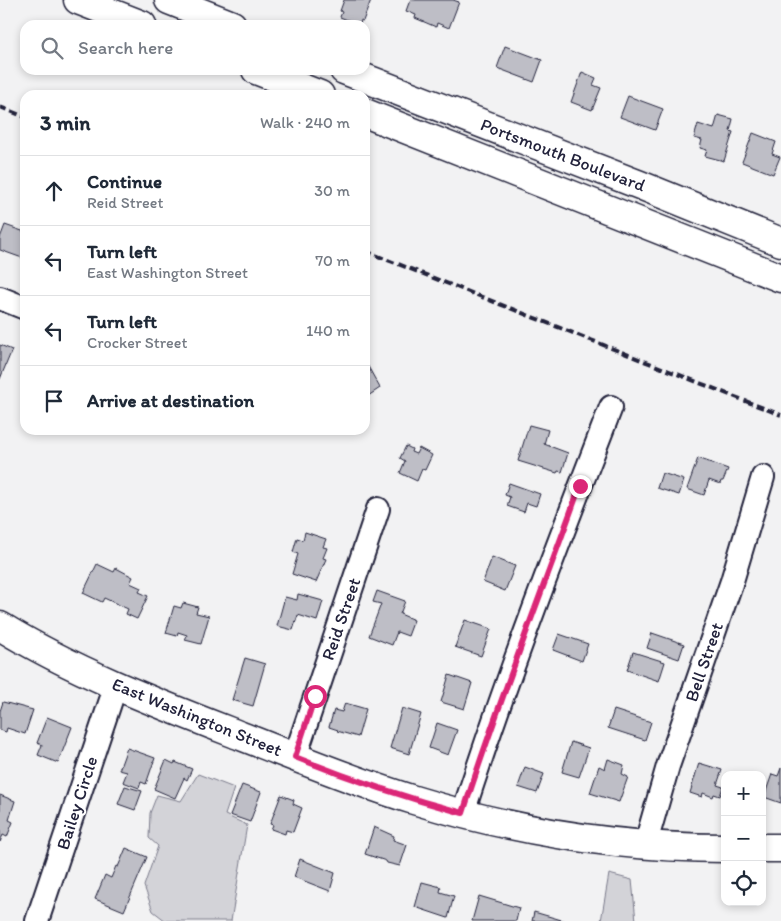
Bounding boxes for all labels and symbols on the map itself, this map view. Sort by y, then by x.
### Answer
street label: Portsmouth Boulevard [477,113,649,197]
route end [569,475,592,498]
street label: Reid Street [317,575,365,663]
street label: Bell Street [680,619,728,705]
street label: East Washington Street [109,673,285,761]
route start [304,685,327,708]
street label: Bailey Circle [52,753,102,853]

